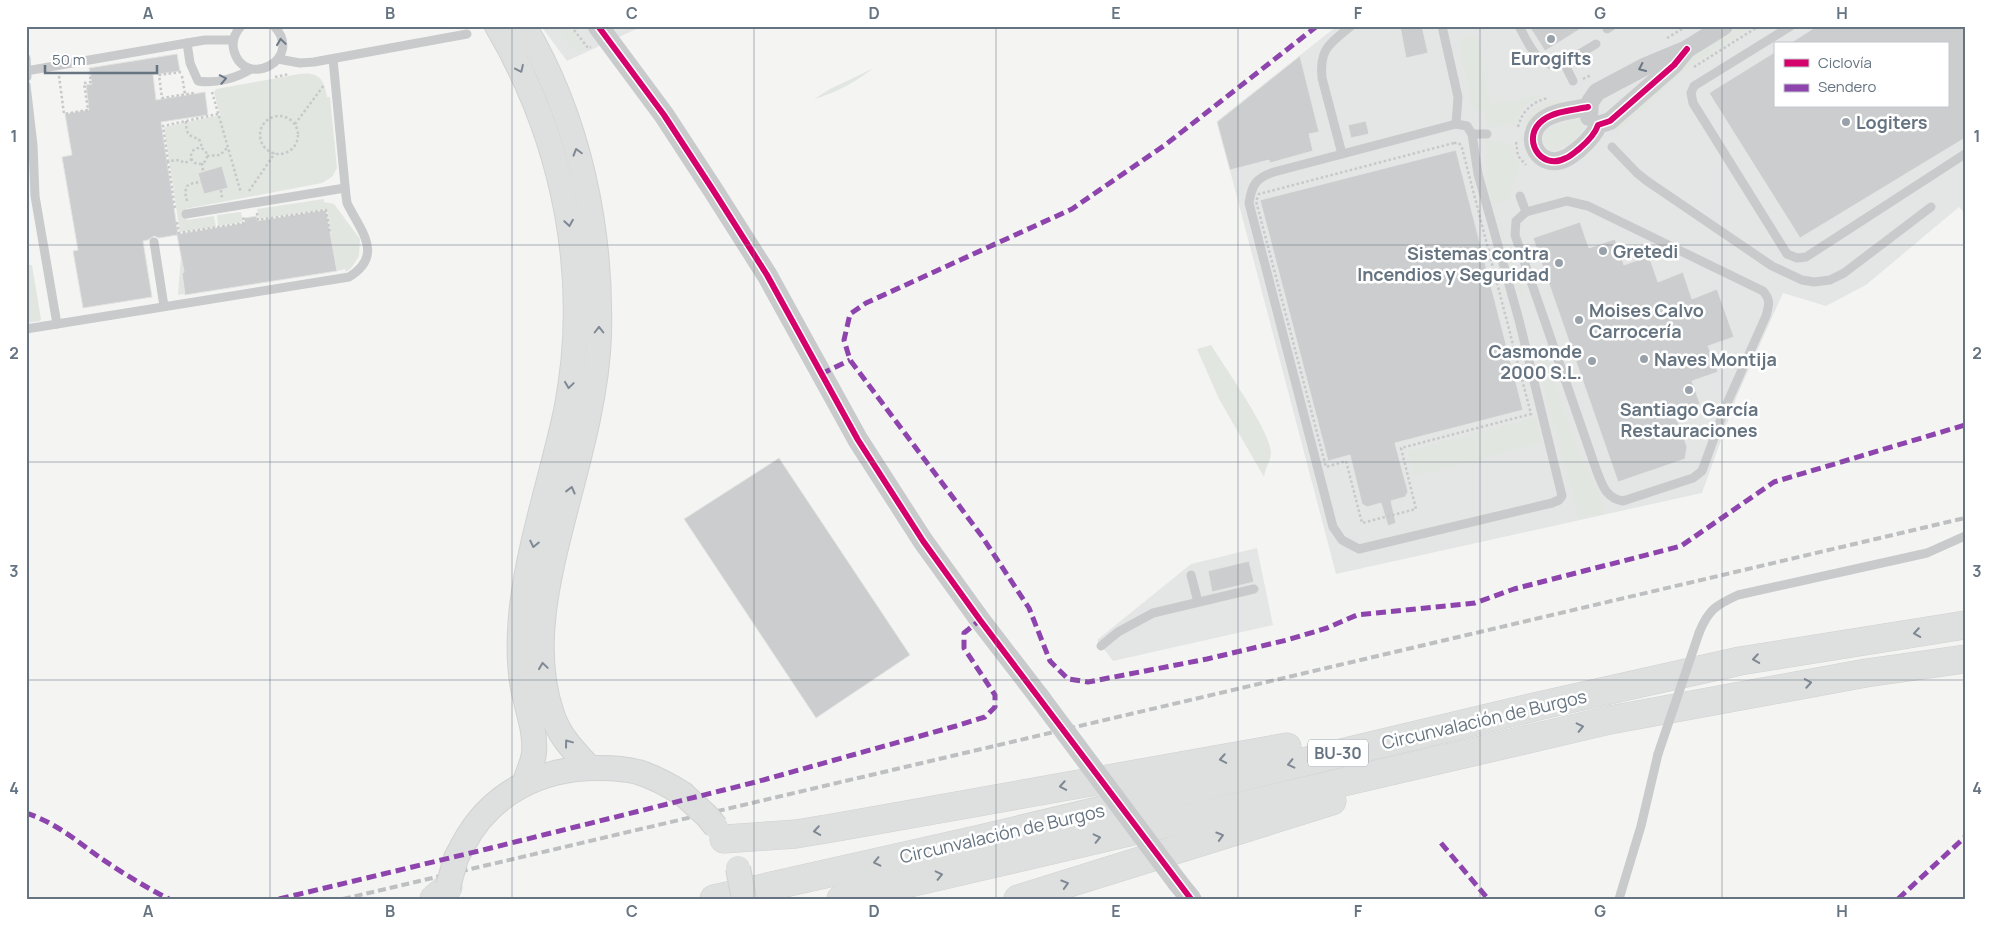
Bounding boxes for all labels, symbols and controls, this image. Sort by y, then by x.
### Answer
text: A [143,2,154,24]
text: B [385,2,395,24]
text: C [626,2,638,24]
text: D [868,2,880,24]
text: E [1111,2,1121,24]
text: F [1354,2,1363,24]
text: G [1594,2,1606,24]
text: H [1836,2,1848,24]
marker: Eurogifts [1545,33,1557,45]
one-way arrow [276,37,287,45]
scale bar [45,42,158,74]
legend [1774,42,1948,108]
place label: Eurogifts [1511,46,1591,70]
text: 50 m [52,49,86,70]
text: Ciclovía [1818,52,1872,73]
one-way arrow [1638,62,1647,72]
one-way arrow [514,64,525,73]
one-way arrow [219,74,228,85]
text: Sendero [1818,76,1877,97]
place label: Logiters [1856,110,1928,134]
marker: Logiters [1840,116,1852,128]
text: 1 [10,125,18,147]
text: 1 [1973,125,1981,147]
one-way arrow [573,148,583,157]
one-way arrow [563,220,574,228]
place label: Gretedi [1613,239,1678,263]
place label: Sistemas contra Incendios y Seguridad [1357,241,1549,286]
marker: Gretedi [1597,245,1609,257]
marker: Sistemas contra Incendios y Seguridad [1553,257,1565,269]
place label: Moises Calvo Carrocería [1589,298,1704,343]
marker: Moises Calvo Carrocería [1573,314,1585,326]
one-way arrow [594,326,604,334]
place label: Casmonde 2000 S.L. [1488,339,1582,384]
text: 2 [9,342,19,364]
text: 2 [1972,342,1982,364]
place label: Naves Montija [1654,347,1777,371]
marker: Naves Montija [1638,353,1650,365]
marker: Casmonde 2000 S.L. [1586,355,1598,367]
one-way arrow [565,381,575,390]
marker: Santiago García Restauraciones [1683,384,1695,396]
place label: Santiago García Restauraciones [1620,397,1758,442]
one-way arrow [565,485,576,494]
one-way arrow [529,539,539,548]
text: 3 [9,560,19,582]
text: 3 [1972,560,1982,582]
one-way arrow [1912,627,1920,638]
one-way arrow [1752,653,1761,663]
one-way arrow [538,662,549,670]
one-way arrow [1804,679,1812,689]
street label: Circunvalación de Burgos [1379,684,1589,754]
one-way arrow [1575,722,1584,733]
one-way arrow [565,739,574,749]
road number: BU-30 [1308,740,1368,766]
one-way arrow [1219,754,1227,764]
one-way arrow [1286,758,1295,769]
text: 4 [9,777,19,799]
text: 4 [1972,777,1982,799]
one-way arrow [1058,781,1067,791]
street label: Circunvalación de Burgos [897,798,1107,868]
one-way arrow [812,825,821,835]
one-way arrow [1215,831,1223,841]
one-way arrow [1093,833,1102,844]
one-way arrow [873,856,881,867]
one-way arrow [935,870,944,881]
one-way arrow [1060,880,1068,890]
text: A [143,900,154,922]
text: B [385,900,395,922]
text: C [626,900,638,922]
text: D [868,900,880,922]
text: E [1111,900,1121,922]
text: F [1354,900,1363,922]
text: G [1594,900,1606,922]
text: H [1836,900,1848,922]

